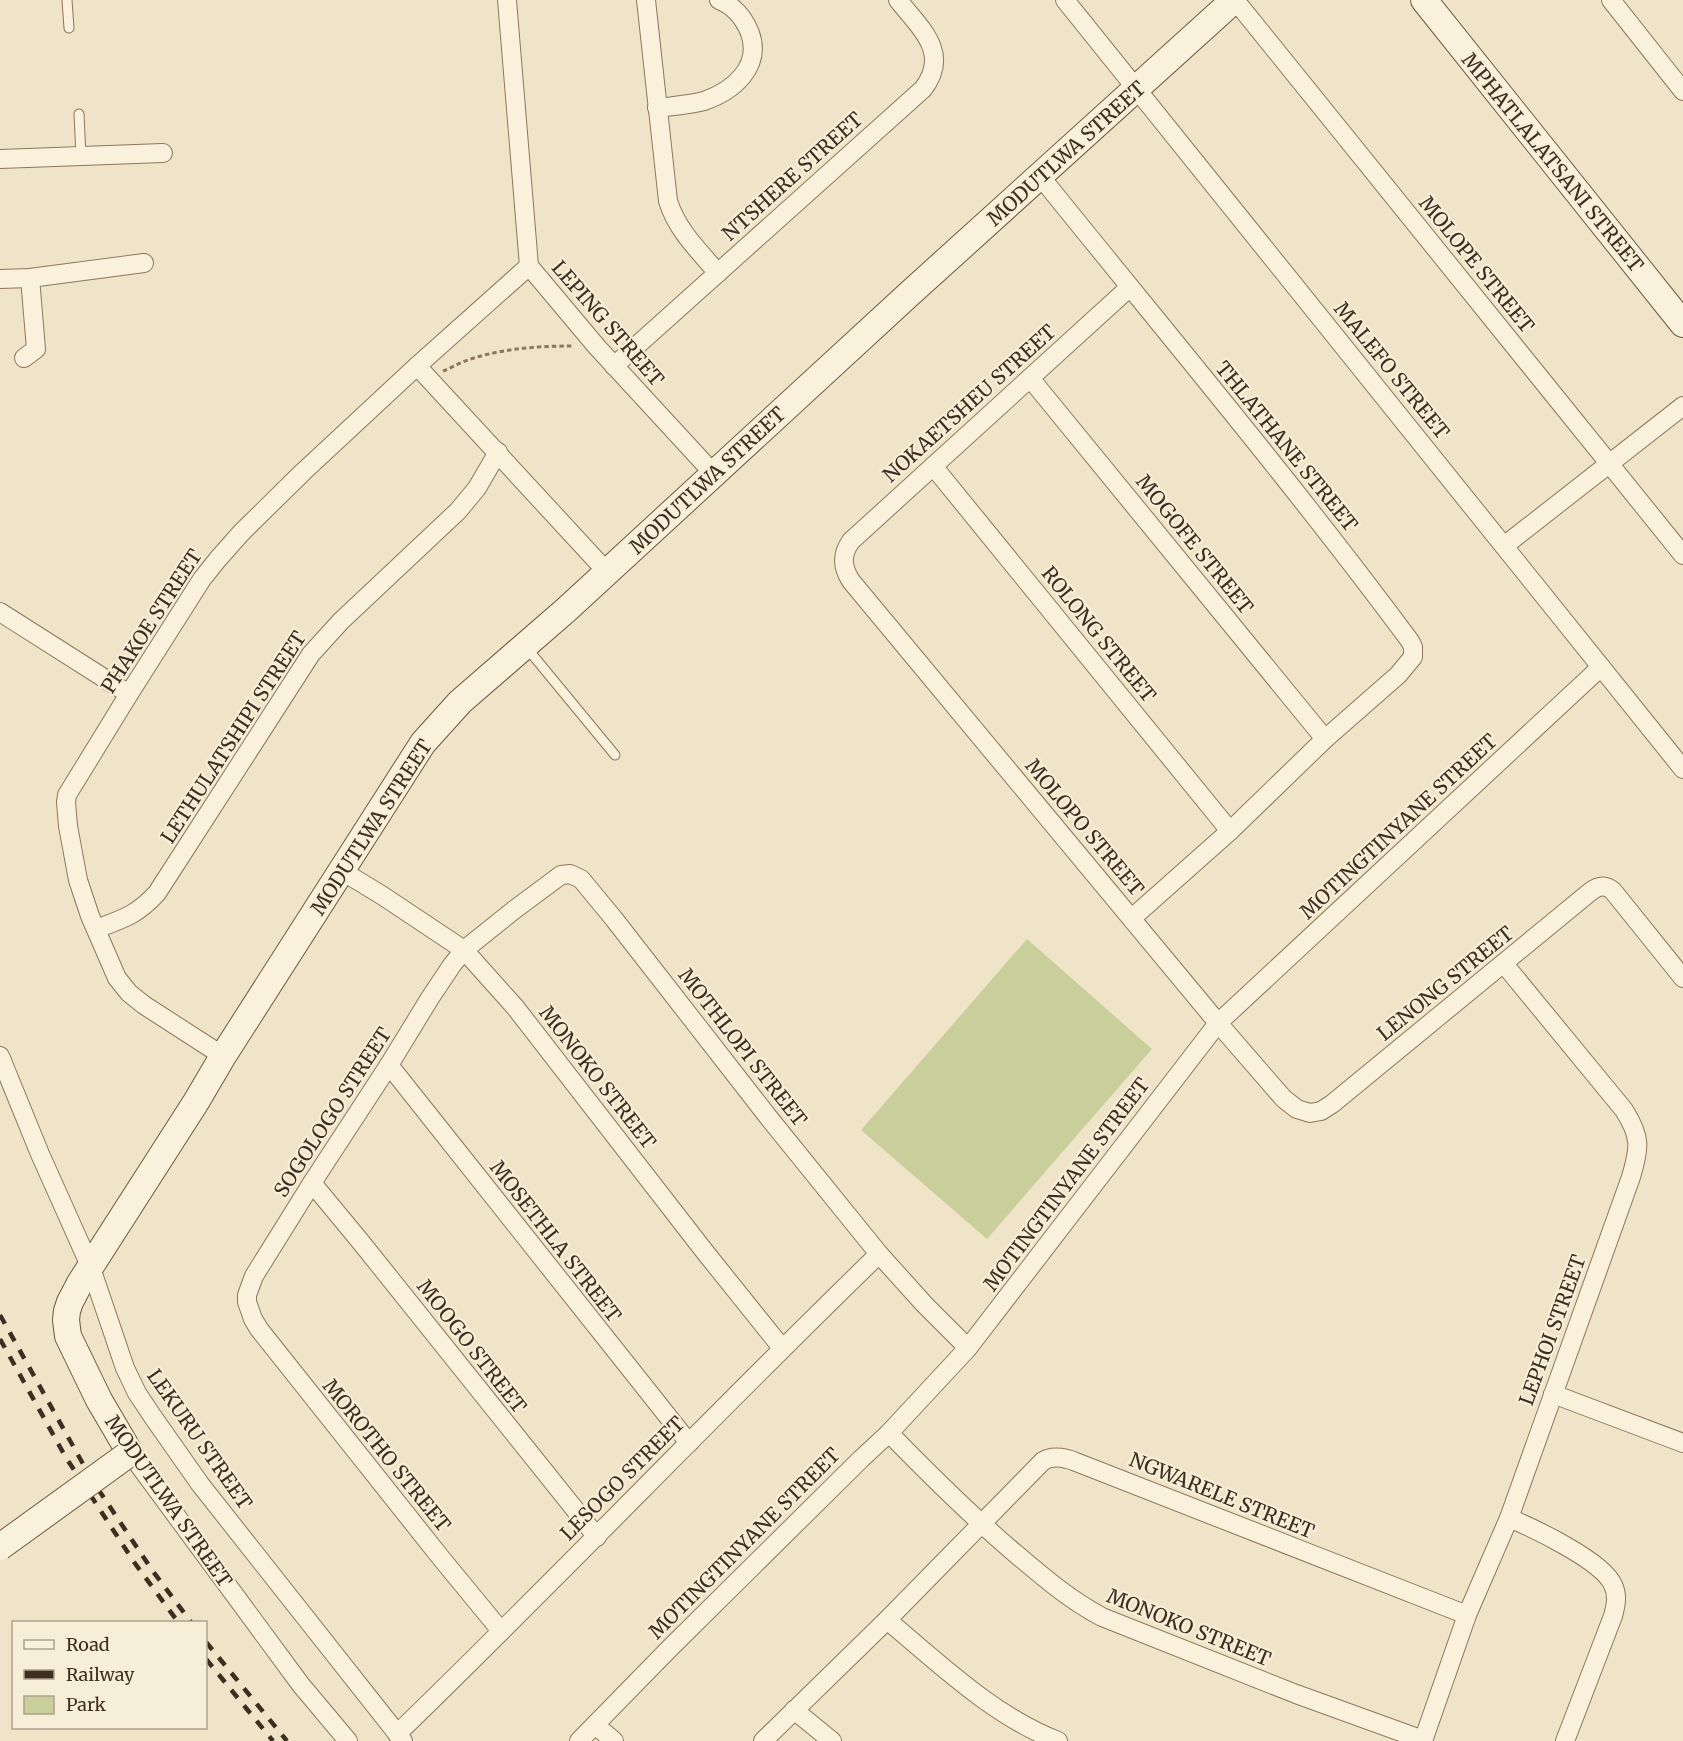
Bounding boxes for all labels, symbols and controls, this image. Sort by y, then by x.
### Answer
street label: MPHATLALATSANI STREET [1457,47,1649,277]
street label: MODUTLWA STREET [982,75,1150,231]
street label: NTSHERE STREET [717,106,867,246]
street label: MOLOPE STREET [1414,191,1540,337]
street label: LEPING STREET [547,255,669,391]
street label: MALEFO STREET [1329,296,1455,444]
street label: NOKAETSHEU STREET [877,319,1061,487]
street label: THLATHANE STREET [1211,356,1363,536]
street label: MODUTLWA STREET [624,401,790,559]
street label: MOGOFE STREET [1131,469,1259,619]
street label: PHAKOE STREET [95,544,207,698]
street label: ROLONG STREET [1037,561,1162,707]
street label: LETHULATSHIPI STREET [155,626,311,848]
street label: MOTINGTINYANE STREET [1294,728,1502,924]
street label: MODUTLWA STREET [305,734,437,919]
street label: MOLOPO STREET [1020,753,1150,901]
street label: LENONG STREET [1372,920,1518,1046]
street label: MOTHLOPI STREET [673,963,813,1131]
street label: MONOKO STREET [534,1000,662,1154]
street label: SOGOLOGO STREET [268,1022,396,1201]
street label: MOTINGTINYANE STREET [978,1072,1154,1295]
street label: MOSETHLA STREET [485,1155,627,1327]
street label: LEPHOI STREET [1513,1251,1591,1409]
street label: MOOGO STREET [412,1274,532,1418]
street label: LEKURU STREET [142,1364,258,1514]
street label: MOROTHO STREET [318,1374,456,1536]
street label: MODUTLWA STREET [100,1410,238,1592]
street label: LESOGO STREET [555,1411,689,1545]
street label: MOTINGTINYANE STREET [643,1442,845,1644]
street label: NGWARELE STREET [1126,1446,1318,1544]
street label: MONOKO STREET [1103,1583,1275,1671]
legend [12,1621,207,1729]
text: Road [66,1633,110,1656]
text: Railway [66,1663,135,1686]
text: Park [66,1693,107,1716]

